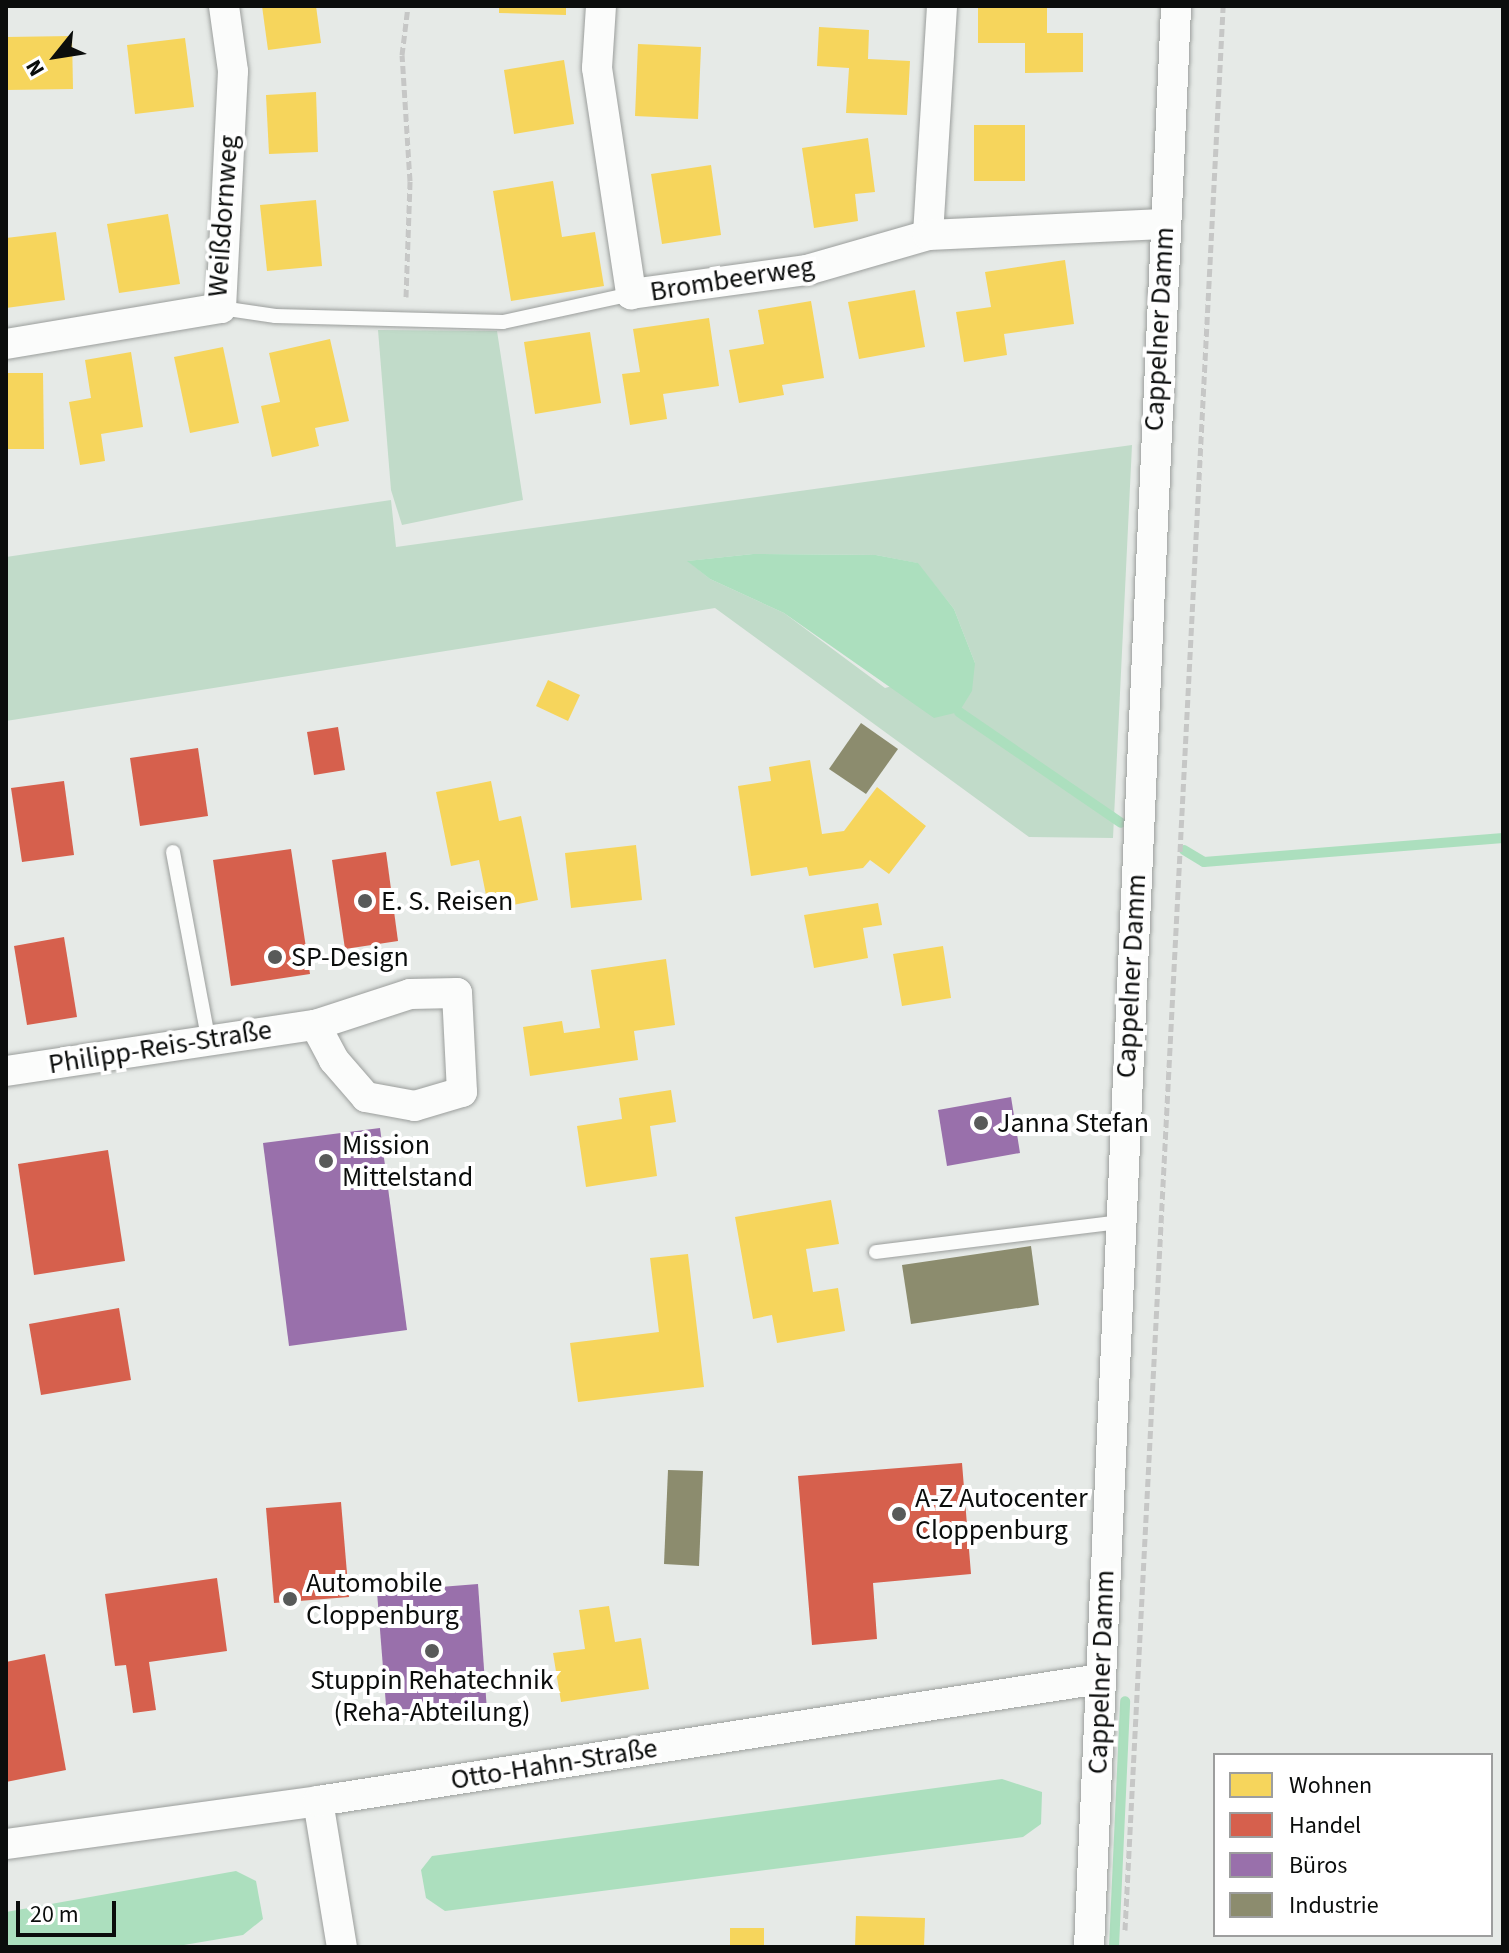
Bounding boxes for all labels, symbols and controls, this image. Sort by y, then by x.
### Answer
north arrow [16,16,96,96]
text: N [18,54,53,82]
street label: Weißdornweg [201,134,245,298]
street label: Cappelner Damm [1137,226,1181,432]
street label: Brombeerweg [648,249,816,309]
street label: Cappelner Damm [1109,873,1153,1079]
place label: E. S. Reisen [381,884,513,918]
marker: E. S. Reisen [356,892,374,910]
place label: SP-Design [291,940,409,974]
marker: SP-Design [266,948,284,966]
street label: Philipp-Reis-Straße [46,1013,274,1081]
place label: Janna Stefan [997,1106,1149,1140]
marker: Janna Stefan [972,1114,990,1132]
place label: Mission Mittelstand [342,1128,473,1194]
marker: Mission Mittelstand [317,1152,335,1170]
place label: A-Z Autocenter Cloppenburg [915,1481,1088,1547]
marker: A-Z Autocenter Cloppenburg [890,1505,908,1523]
place label: Automobile Cloppenburg [306,1566,459,1632]
street label: Cappelner Damm [1081,1569,1121,1775]
marker: Automobile Cloppenburg [281,1590,299,1608]
marker: Stuppin Rehatechnik (Reha-Abteilung) [423,1642,441,1660]
place label: Stuppin Rehatechnik (Reha-Abteilung) [310,1663,554,1729]
street label: Otto-Hahn-Straße [448,1731,660,1797]
legend [1213,1753,1493,1937]
text: Wohnen [1289,1768,1372,1803]
text: Handel [1289,1808,1361,1843]
text: Büros [1289,1848,1347,1883]
scale bar [20,1885,120,1935]
text: Industrie [1289,1888,1379,1923]
text: 20 m [30,1897,79,1932]

